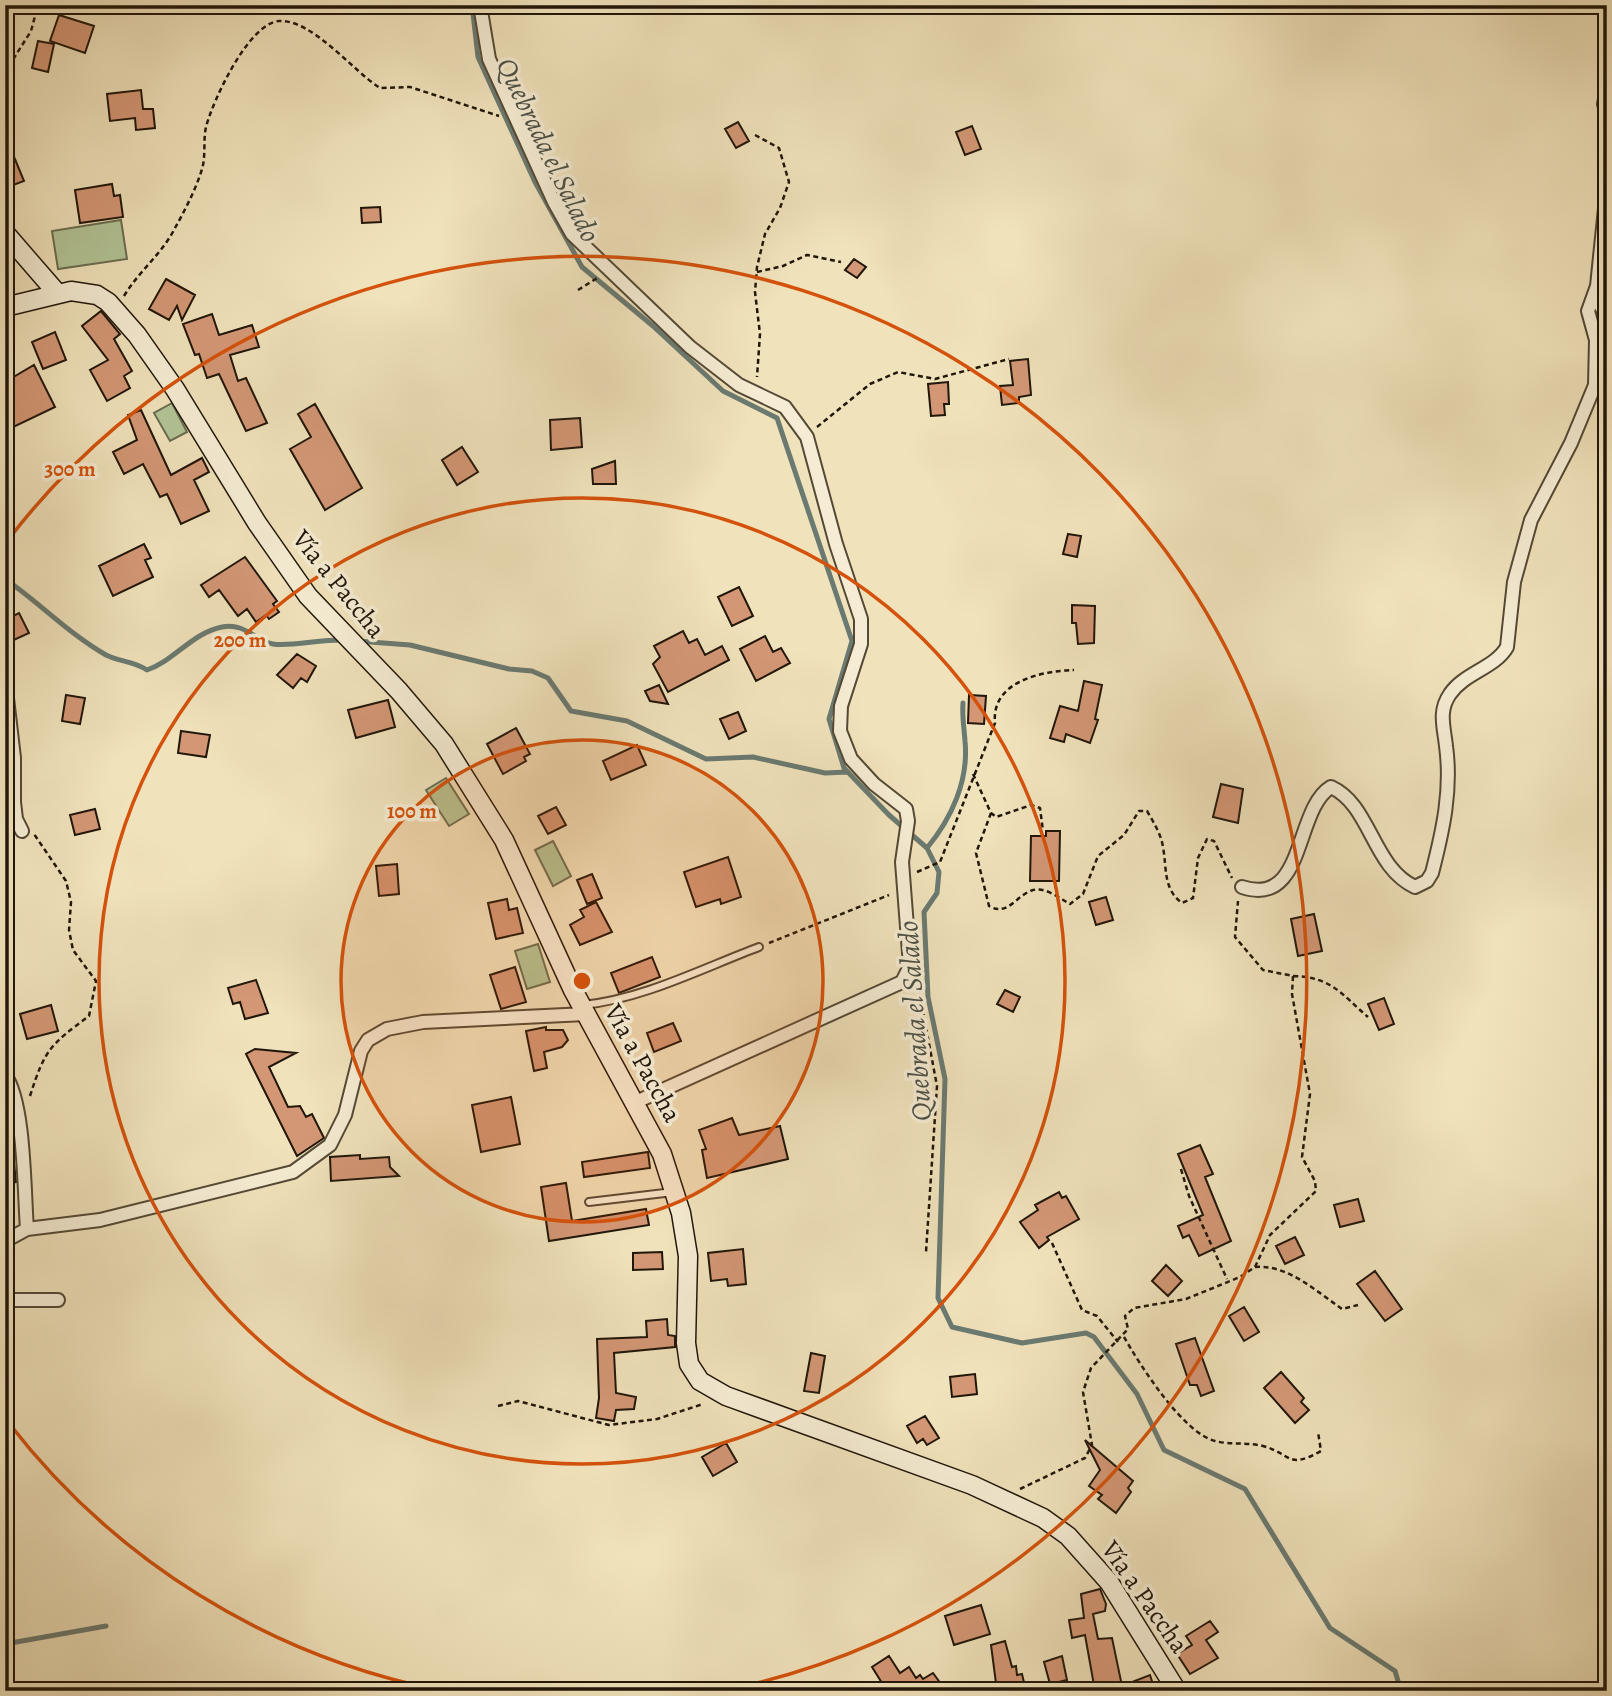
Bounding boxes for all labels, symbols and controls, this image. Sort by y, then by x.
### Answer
water label: Quebrada el Salado [487,51,609,249]
text: 300 m [44,455,96,483]
street label: Vía a Paccha [284,522,394,646]
text: 200 m [214,626,267,654]
text: 100 m [387,797,437,825]
water label: Quebrada el Salado [889,920,941,1122]
centre of rings [570,969,594,993]
street label: Vía a Paccha [596,997,690,1128]
street label: Vía a Paccha [1093,1533,1197,1660]

